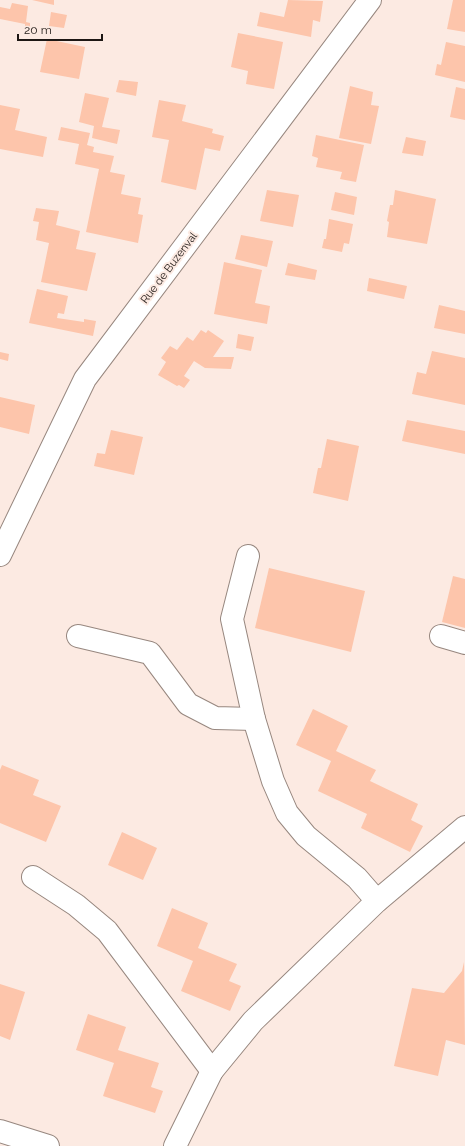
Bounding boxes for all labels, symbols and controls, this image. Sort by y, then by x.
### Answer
scale bar [18,16,102,42]
text: 20 m [24,23,52,37]
street label: Rue de Buzenval [138,230,200,306]

